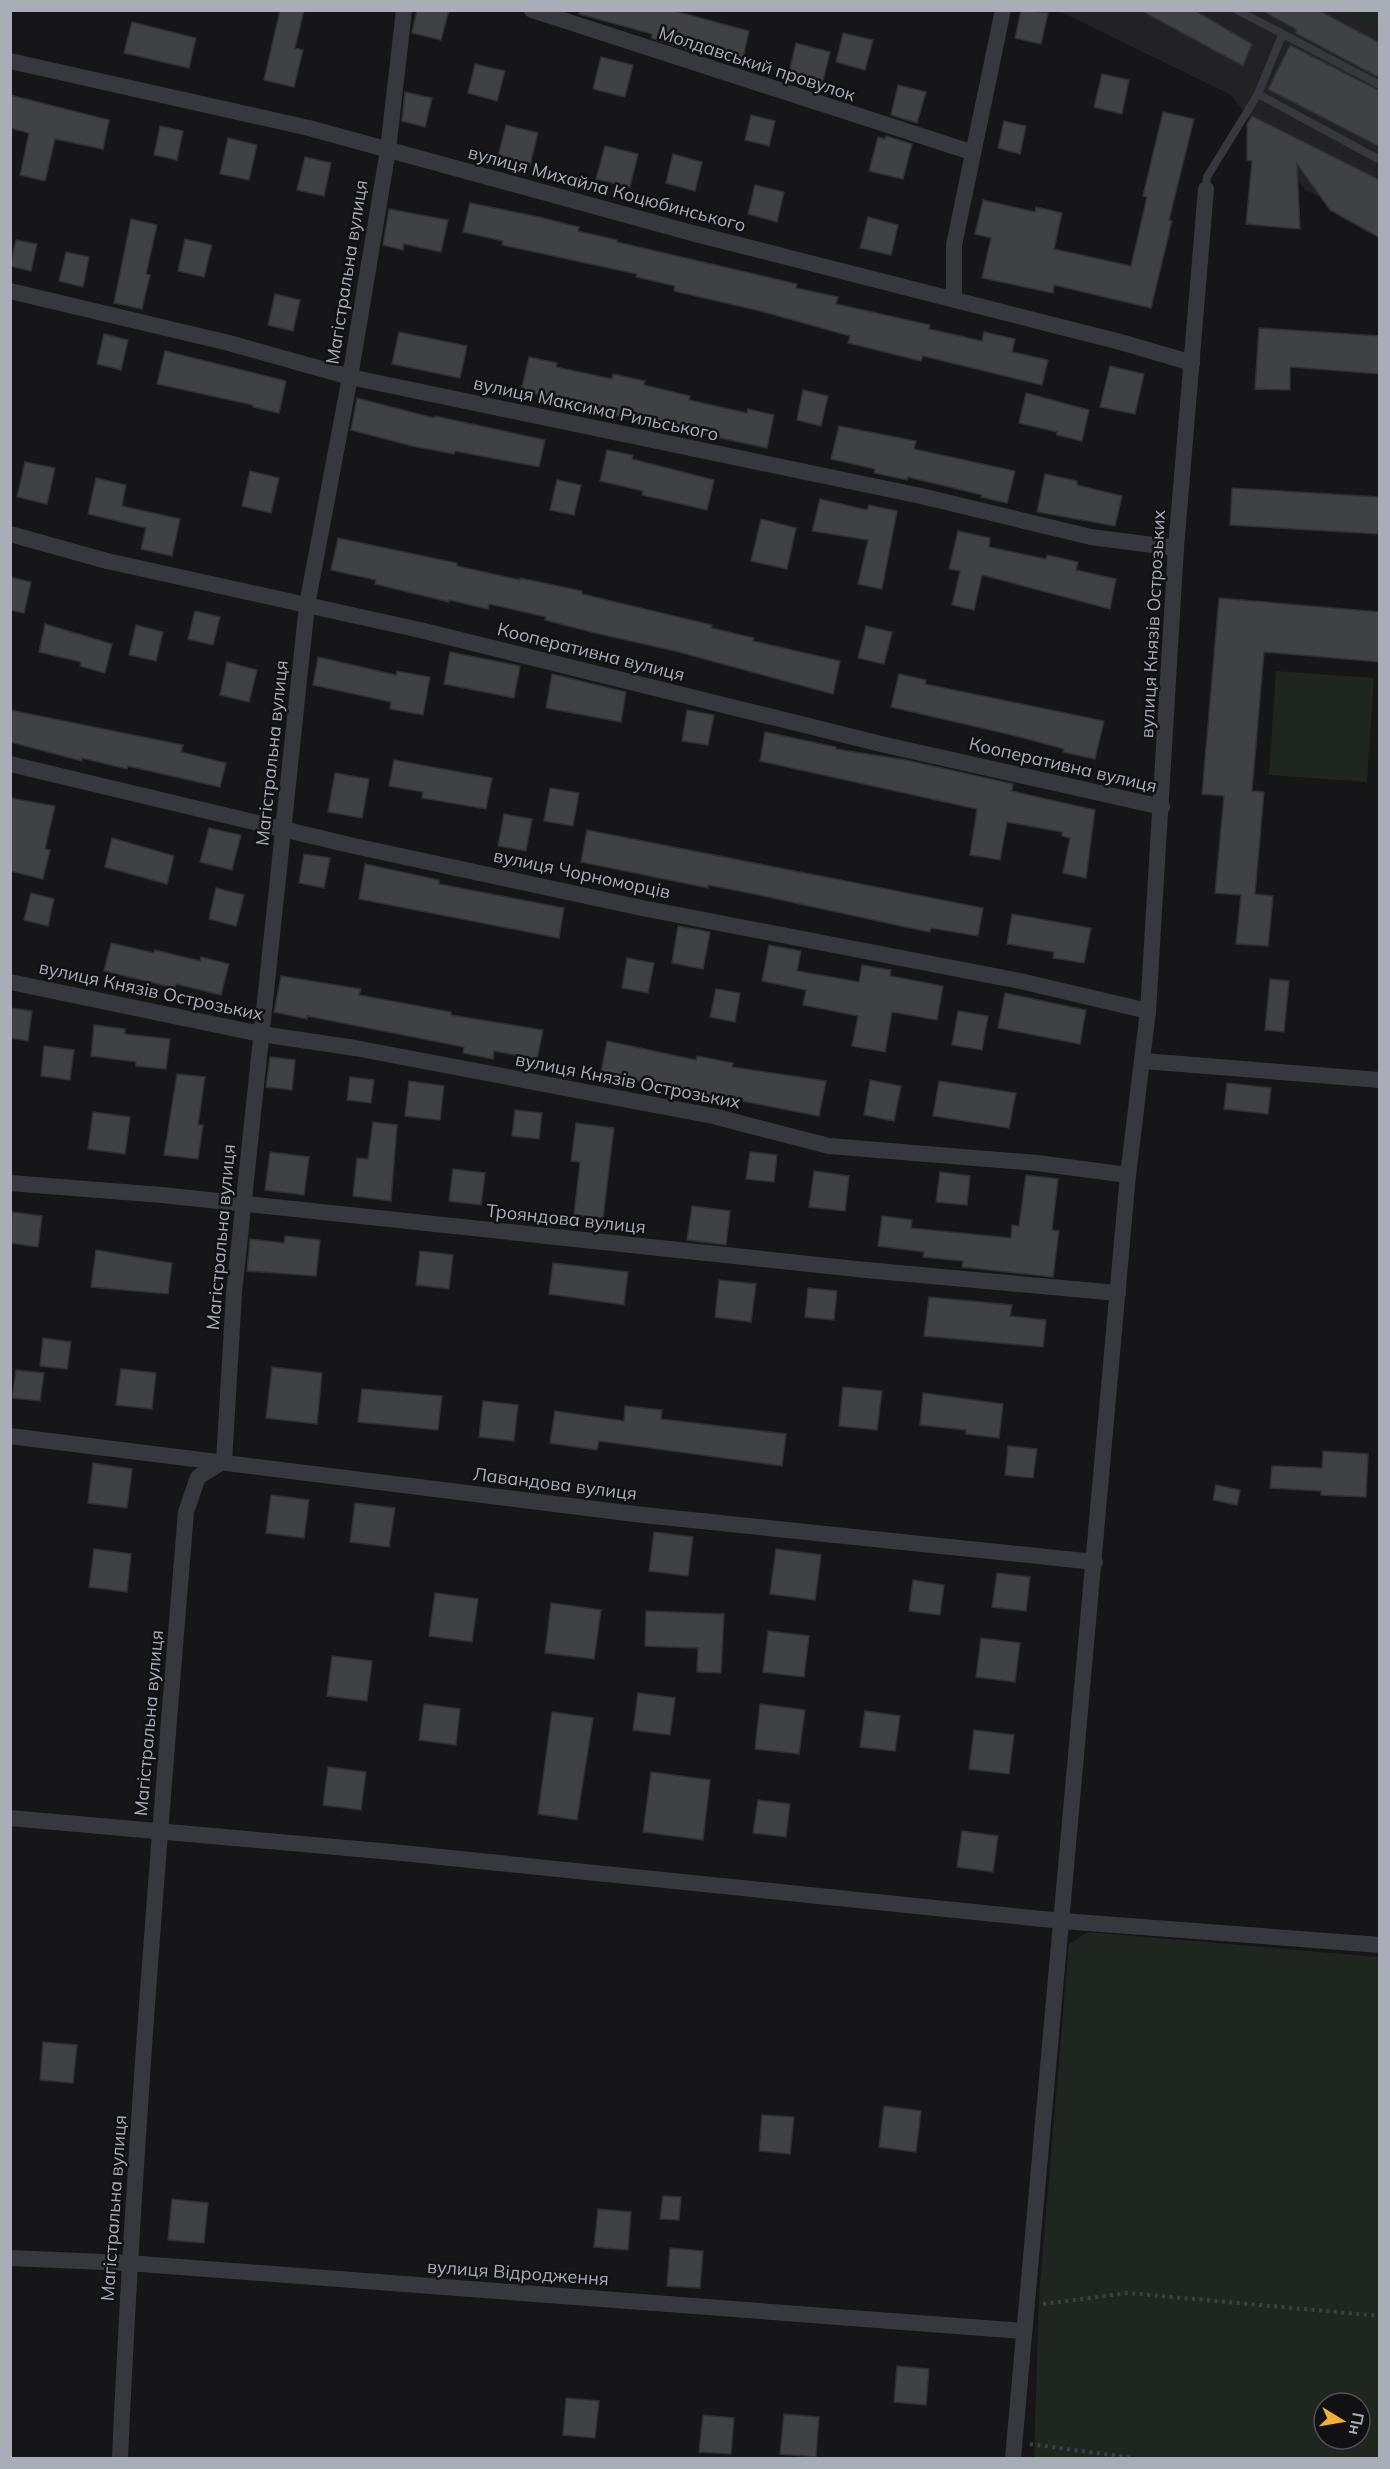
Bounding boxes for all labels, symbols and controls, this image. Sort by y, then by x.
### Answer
street label: Молдавський провулок [656,21,859,106]
street label: вулиця Михайла Коцюбинського [466,140,749,237]
street label: Магістральна вулиця [321,178,372,366]
street label: вулиця Максима Рильського [471,371,721,446]
street label: вулиця Князів Острозьких [1135,509,1170,739]
street label: Кооперативна вулиця [495,617,687,686]
street label: Магістральна вулиця [250,659,293,847]
street label: Кооперативна вулиця [967,732,1159,797]
street label: вулиця Чорноморців [492,844,673,904]
street label: вулиця Князів Острозьких [37,955,266,1026]
street label: вулиця Князів Острозьких [514,1047,743,1114]
street label: Магістральна вулиця [201,1143,240,1331]
street label: Трояндова вулиця [485,1199,647,1238]
street label: Лавандова вулиця [472,1462,638,1505]
street label: Магістральна вулиця [129,1629,168,1817]
street label: Магістральна вулиця [96,2114,131,2302]
street label: вулиця Відродження [426,2255,610,2290]
north arrow [1312,2391,1372,2451]
text: Пн [1345,2411,1369,2437]

